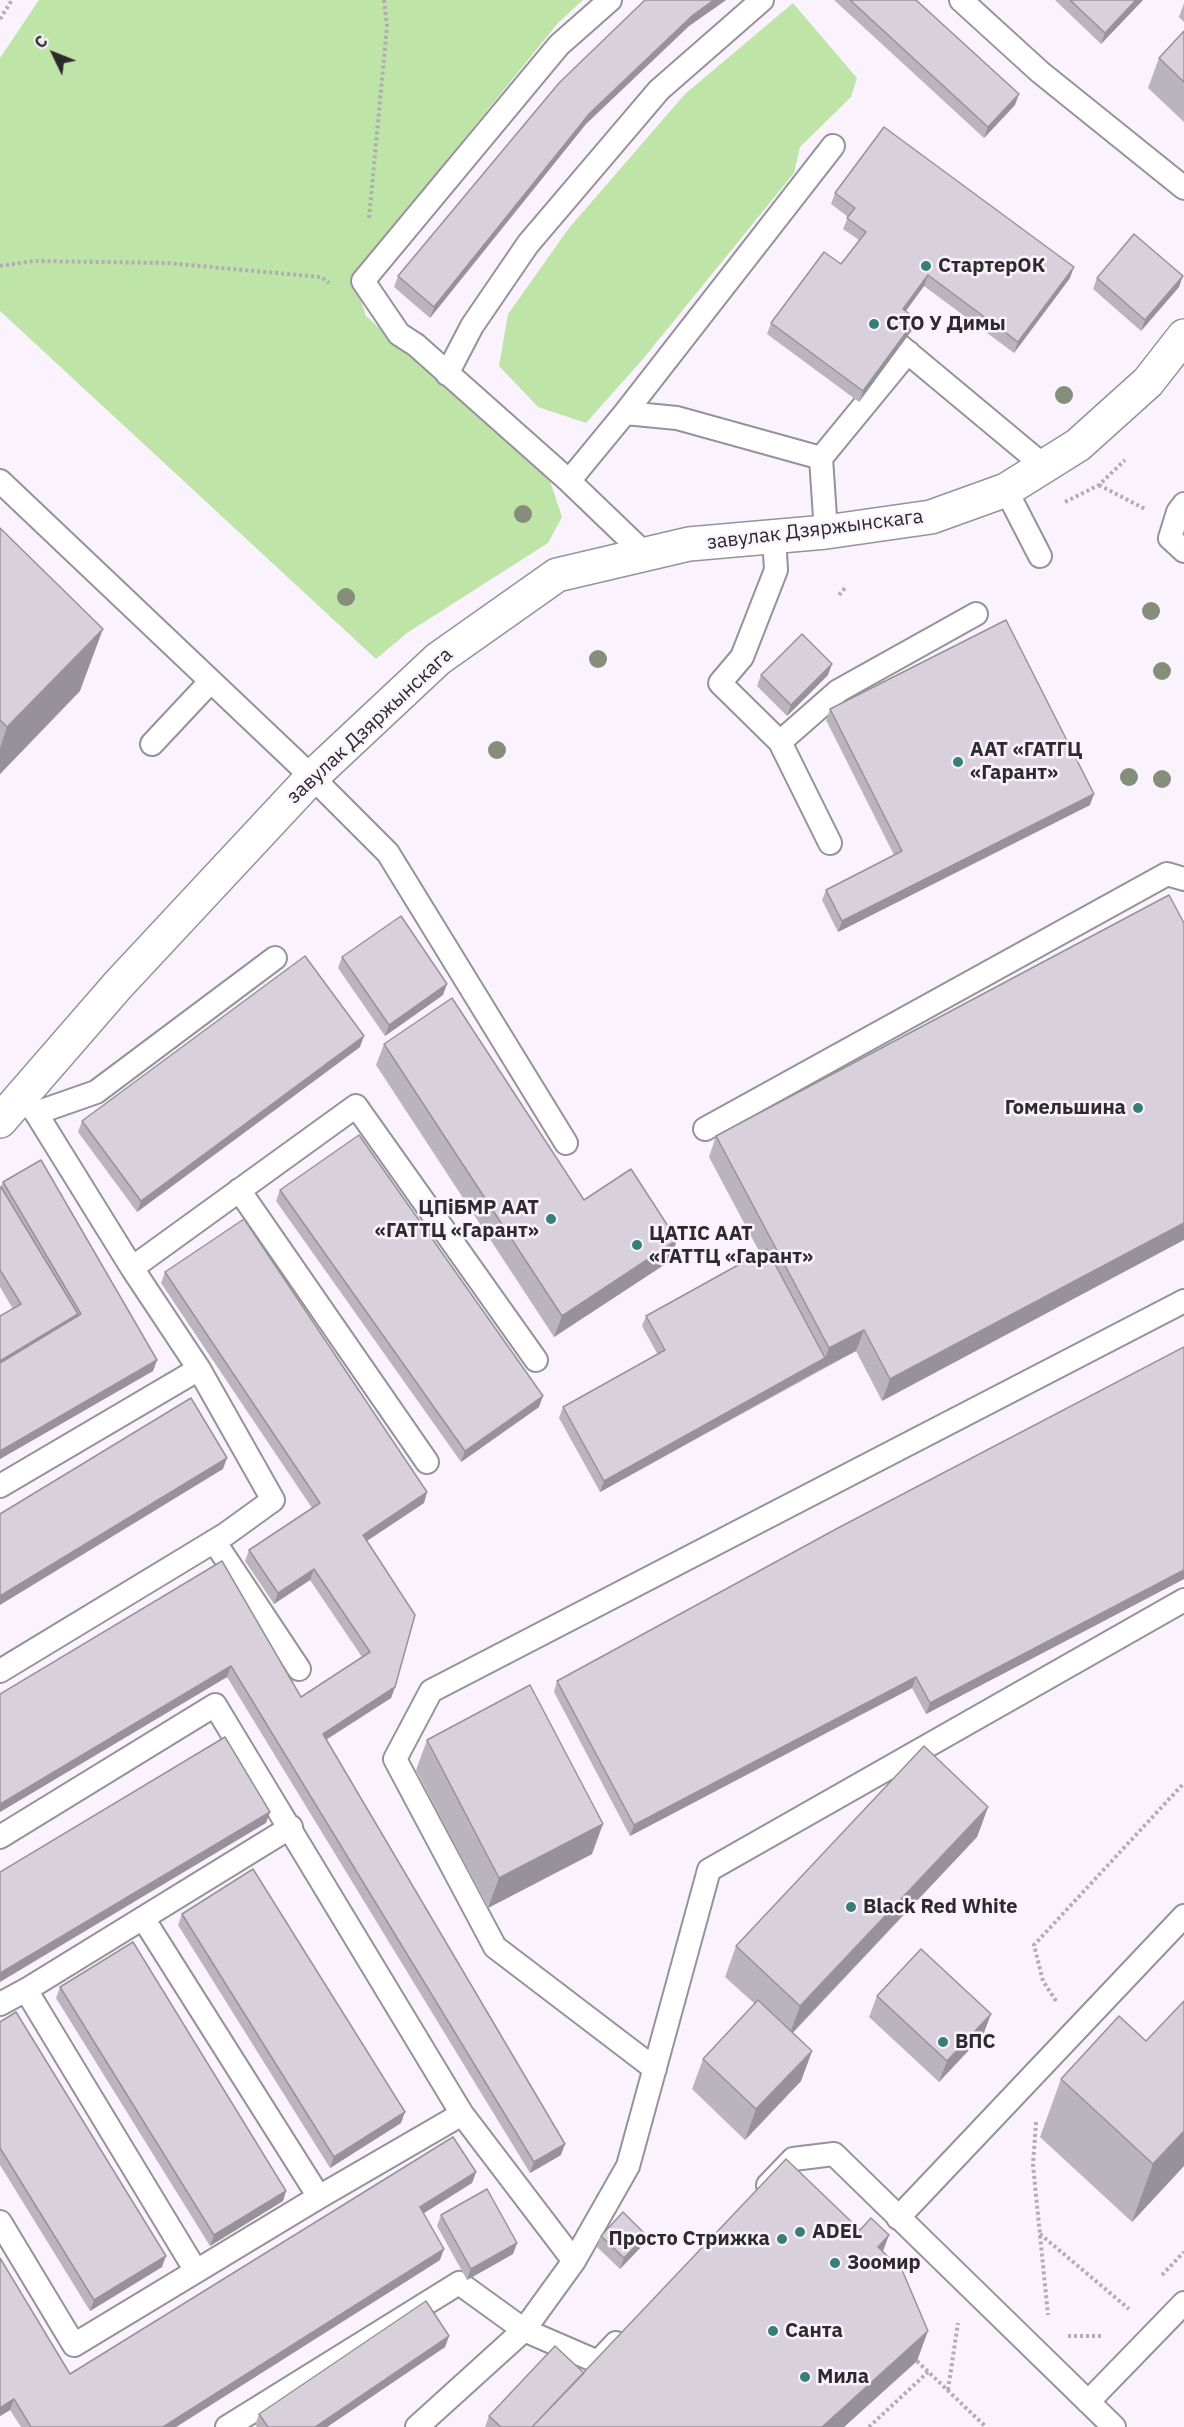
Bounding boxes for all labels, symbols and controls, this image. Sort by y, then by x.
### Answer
north arrow [24,24,84,84]
text: С [30,31,52,52]
place label: СтартерОК [938,254,1045,278]
marker: СтартерОК [919,259,933,273]
place label: СТО У Димы [886,312,1006,336]
marker: СТО У Димы [867,317,881,331]
street label: завулак Дзяржынскага [705,505,925,555]
street label: завулак Дзяржынскага [282,643,458,809]
place label: ААТ «ГАТГЦ «Гарант» [970,738,1082,785]
marker: ААТ «ГАТГЦ «Гарант» [951,755,965,769]
place label: Гомельшина [1005,1096,1126,1120]
marker: Гомельшина [1131,1101,1145,1115]
place label: ЦПіБМР ААТ «ГАТТЦ «Гарант» [375,1196,539,1243]
marker: ЦПіБМР ААТ «ГАТТЦ «Гарант» [544,1212,558,1226]
place label: ЦАТІС ААТ «ГАТТЦ «Гарант» [649,1222,813,1269]
marker: ЦАТІС ААТ «ГАТТЦ «Гарант» [630,1238,644,1252]
place label: Black Red White [863,1895,1018,1919]
marker: Black Red White [844,1900,858,1914]
place label: ВПС [955,2030,996,2054]
marker: ВПС [936,2035,950,2049]
place label: ADEL [812,2220,862,2244]
marker: ADEL [793,2225,807,2239]
place label: Просто Стрижка [609,2227,770,2251]
marker: Просто Стрижка [775,2232,789,2246]
place label: Зоомир [847,2251,921,2275]
marker: Зоомир [828,2256,842,2270]
place label: Санта [785,2319,843,2343]
marker: Санта [766,2324,780,2338]
place label: Мила [817,2365,869,2389]
marker: Мила [798,2370,812,2384]

